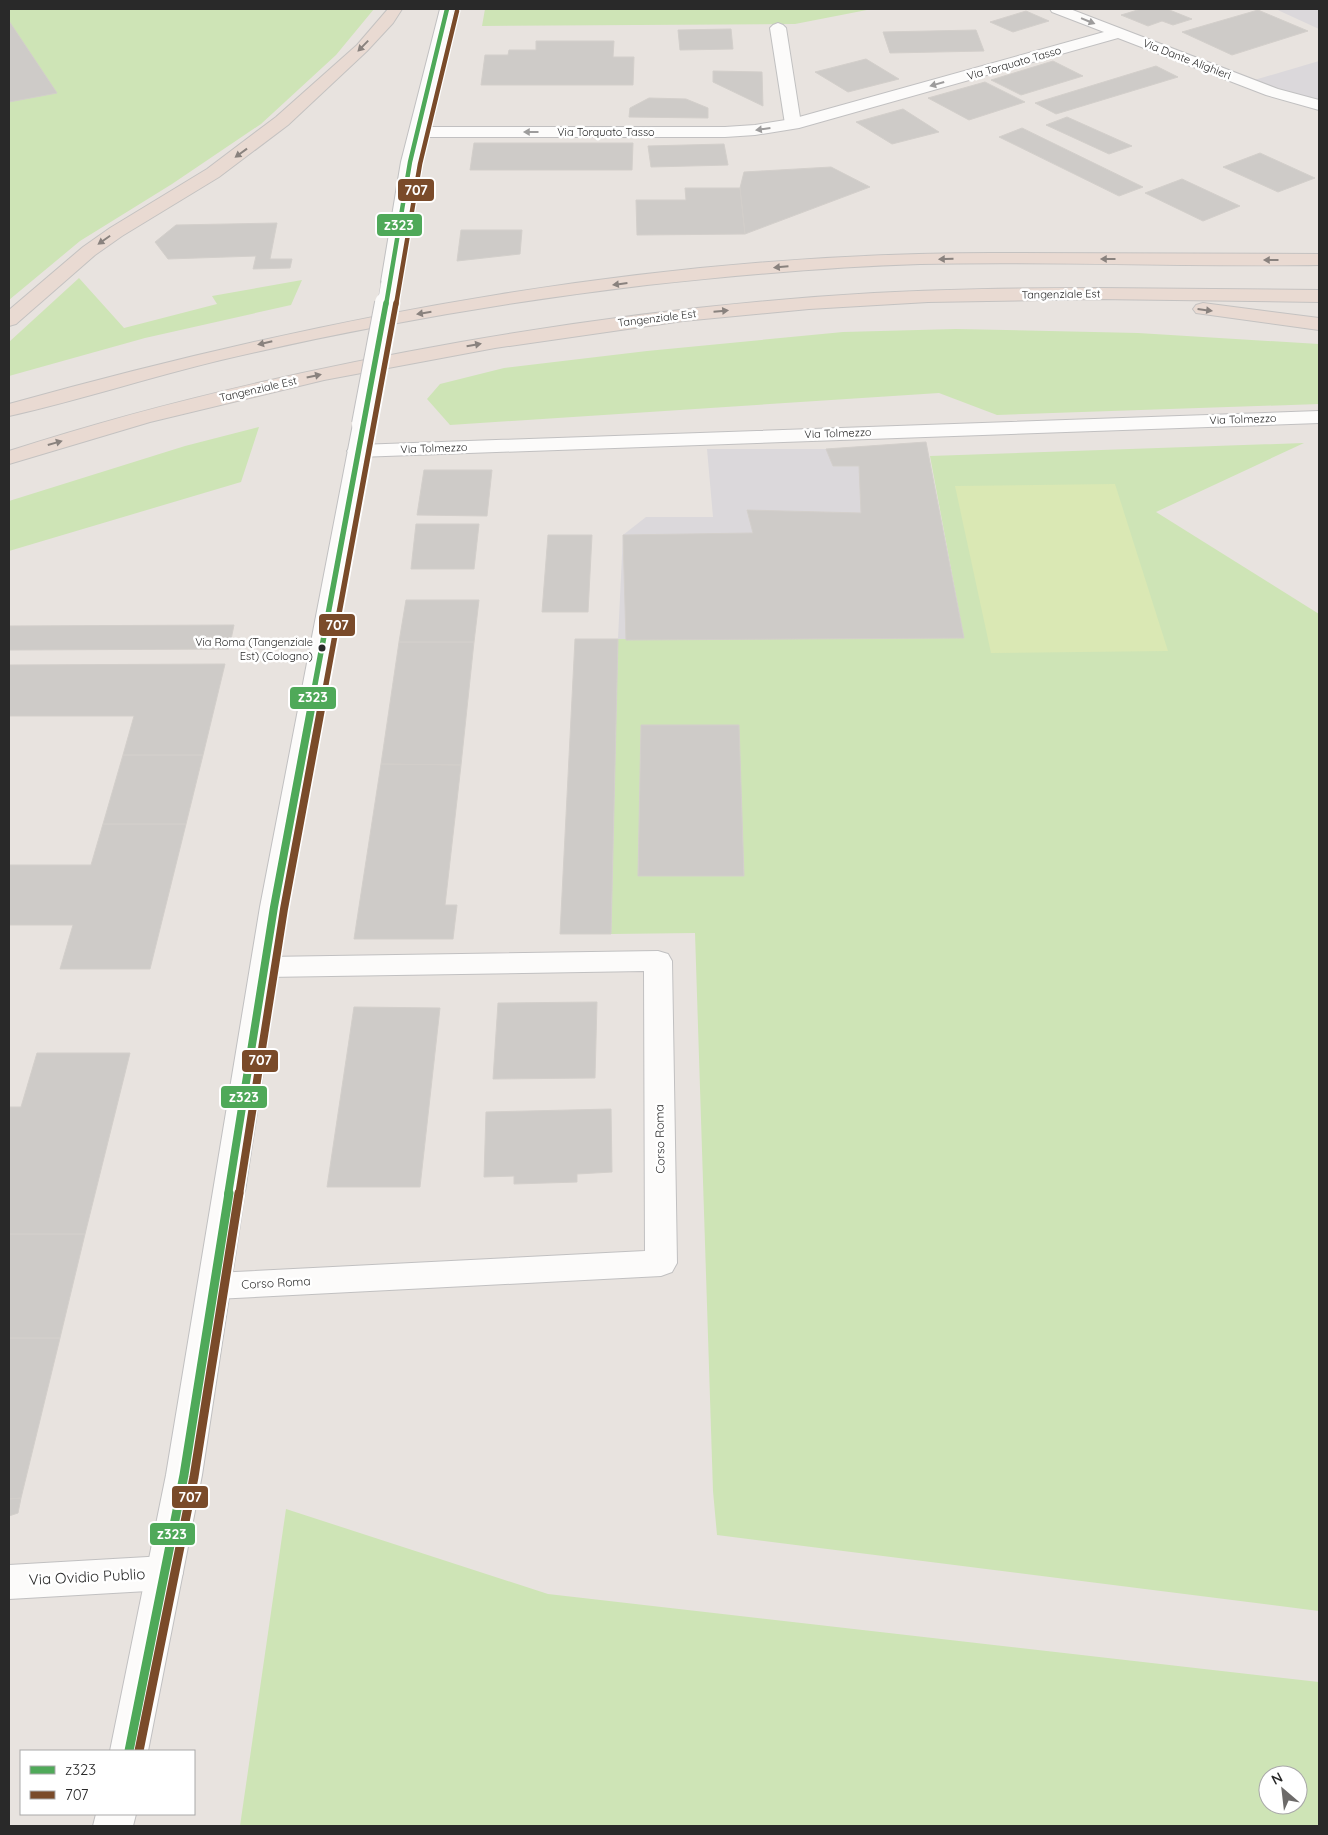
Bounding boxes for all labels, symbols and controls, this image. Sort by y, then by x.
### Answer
one-way arrow [1081,17,1096,25]
street label: Via Dante Alighieri [1141,36,1233,82]
one-way arrow [358,40,370,52]
street label: Via Torquato Tasso [965,43,1063,83]
one-way arrow [930,80,945,88]
street label: Via Torquato Tasso [557,125,655,139]
one-way arrow [755,125,771,133]
one-way arrow [522,128,538,136]
one-way arrow [234,148,248,158]
line badge: 707 [397,178,435,202]
text: 707 [404,181,428,199]
line badge: z323 [376,213,423,237]
text: z323 [384,216,414,234]
one-way arrow [97,235,111,245]
one-way arrow [937,255,953,263]
one-way arrow [1100,255,1116,263]
one-way arrow [1262,256,1278,264]
one-way arrow [773,264,789,272]
one-way arrow [612,280,628,288]
street label: Tangenziale Est [1021,286,1101,302]
street label: Tangenziale Est [617,306,697,330]
one-way arrow [1198,306,1214,314]
one-way arrow [714,307,730,315]
one-way arrow [416,309,432,317]
one-way arrow [257,339,272,347]
one-way arrow [466,341,482,349]
one-way arrow [307,372,322,380]
street label: Tangenziale Est [218,373,298,405]
street label: Via Tolmezzo [1209,411,1277,427]
street label: Via Tolmezzo [804,425,872,441]
one-way arrow [48,439,63,447]
street label: Via Tolmezzo [400,440,468,456]
line badge: 707 [318,613,356,637]
text: 707 [325,616,349,634]
place label: Via Roma (Tangenziale Est) (Cologno) [195,635,313,663]
marker: Via Roma (Tangenziale Est) (Cologno) [317,643,327,653]
line badge: z323 [289,686,337,710]
text: z323 [298,688,328,706]
line badge: 707 [241,1049,279,1073]
text: 707 [248,1051,272,1069]
line badge: z323 [220,1085,268,1109]
text: z323 [229,1088,259,1106]
street label: Corso Roma [651,1104,668,1174]
street label: Corso Roma [241,1273,311,1292]
line badge: 707 [171,1485,209,1509]
text: 707 [178,1488,202,1506]
line badge: z323 [149,1522,196,1546]
text: z323 [157,1525,187,1543]
street label: Via Ovidio Publio [28,1564,146,1589]
legend [20,1750,195,1815]
text: z323 [65,1760,96,1779]
north arrow [1258,1765,1308,1815]
text: N [1268,1768,1286,1789]
text: 707 [65,1785,89,1804]

